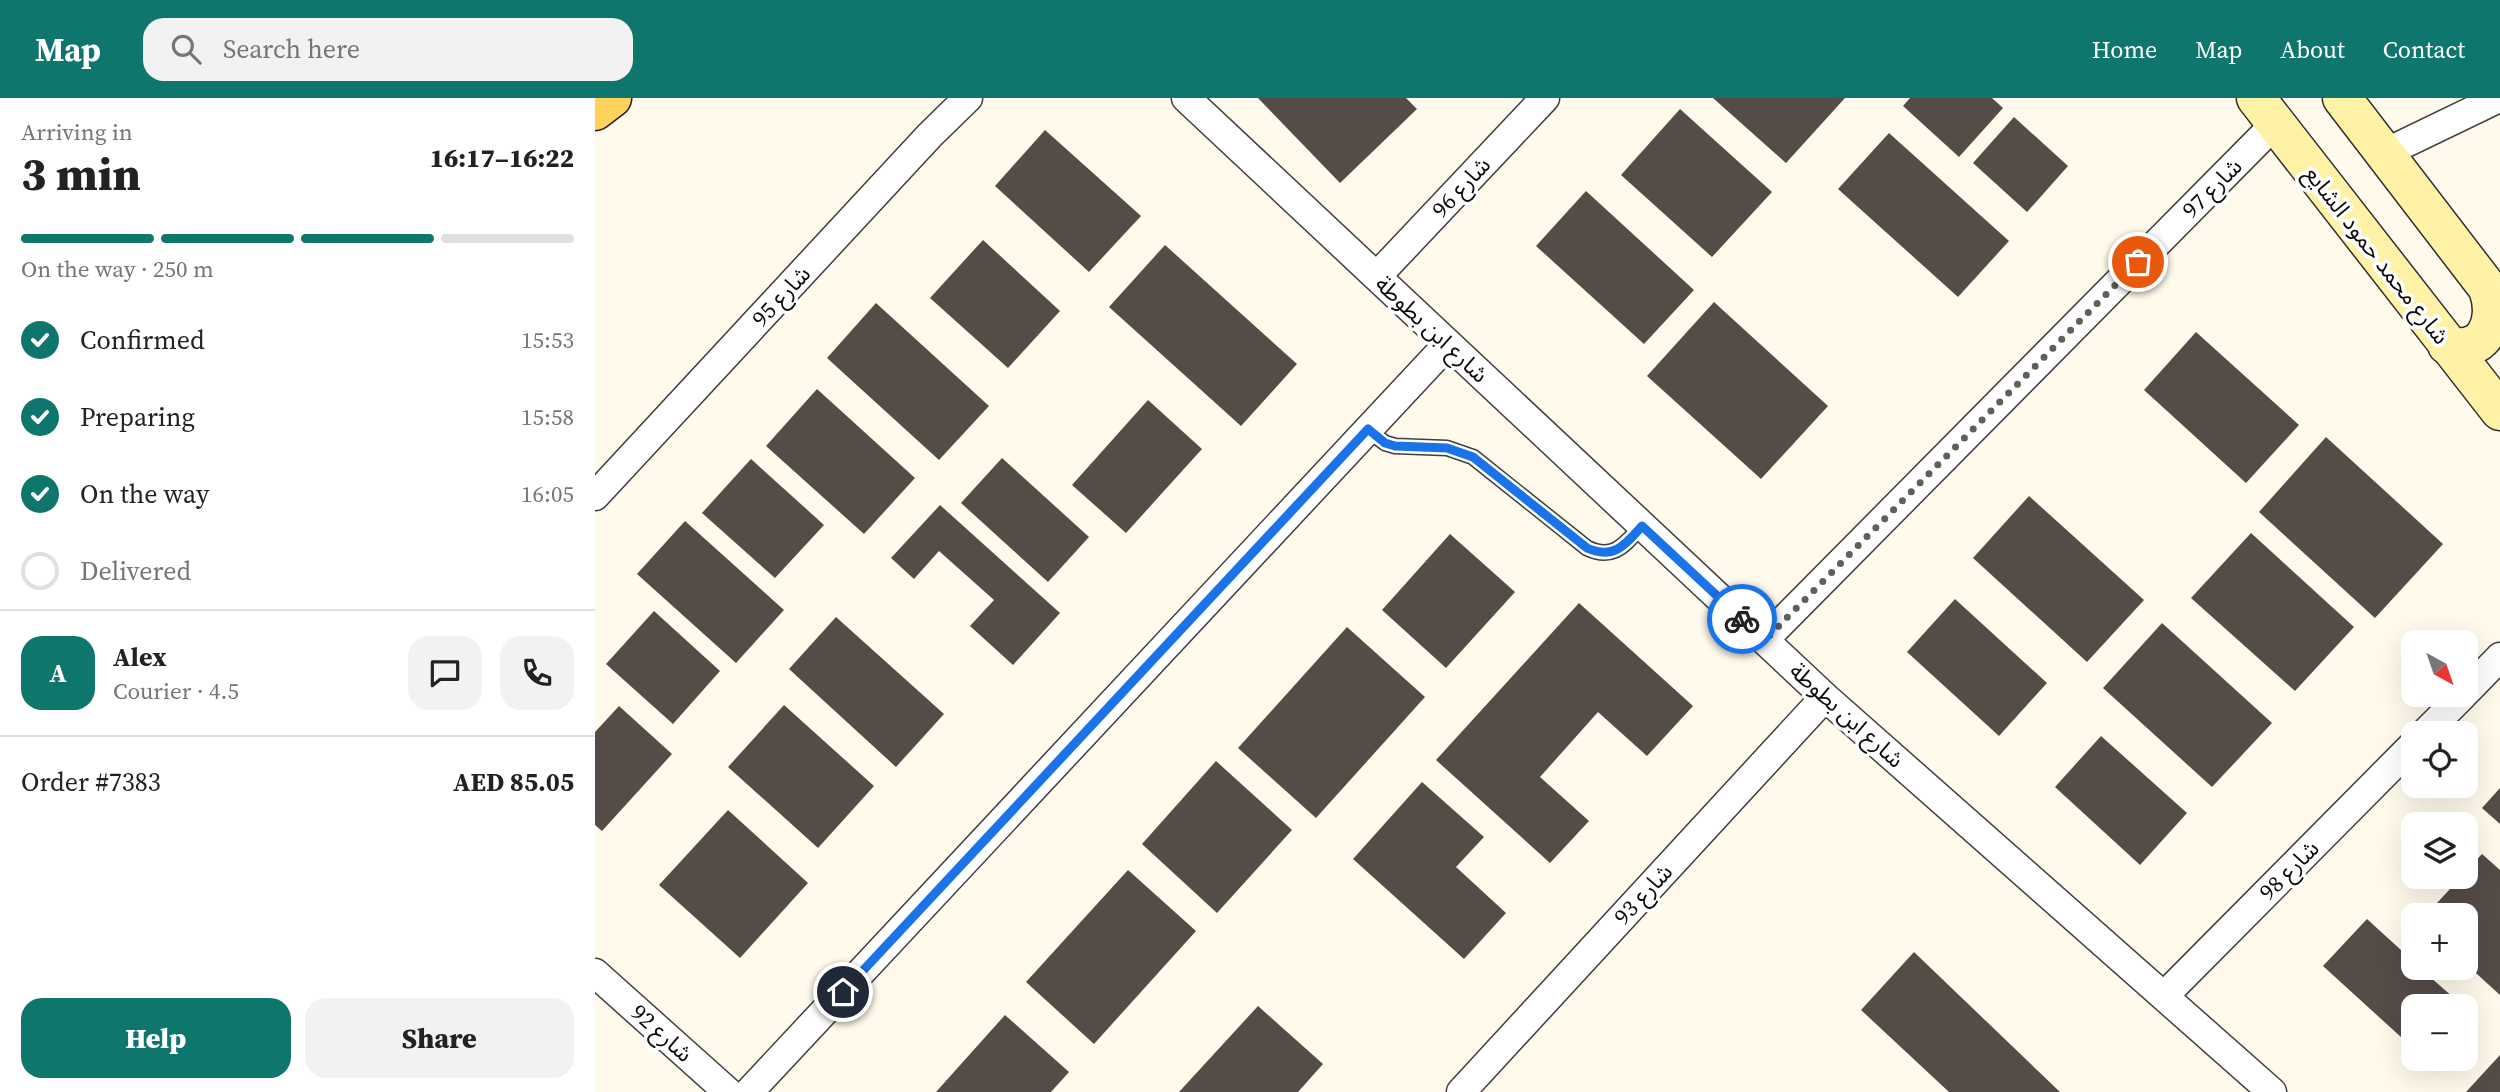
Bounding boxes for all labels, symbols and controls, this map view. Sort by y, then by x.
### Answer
search box [143,18,633,81]
text: Map [35,27,101,72]
icon: search [167,30,205,68]
text: Search here [223,31,360,67]
text: Home [2092,33,2157,66]
text: Map [2195,33,2242,66]
text: About [2280,33,2345,66]
text: Contact [2383,33,2465,66]
text: Arriving in [21,116,133,148]
text: 16:17–16:22 [430,140,574,176]
text: 3 min [21,142,141,205]
street label: شارع 96 [1424,149,1498,225]
street label: شارع 97 [2175,151,2250,226]
street label: شارع محمد حمود الشايع [2296,159,2457,352]
pin [2108,232,2168,292]
icon: bag [2119,243,2157,281]
text: On the way · 250 m [21,253,214,285]
street label: شارع 95 [744,258,818,334]
street label: شارع ابن بطوطة [1368,268,1496,391]
icon: check [21,321,59,359]
text: Confirmed [80,322,205,358]
text: 15:53 [521,324,574,356]
icon: check [21,398,59,436]
text: Preparing [80,399,195,435]
text: 15:58 [521,401,574,433]
icon: check [21,475,59,513]
text: On the way [80,476,209,512]
text: 16:05 [521,478,574,510]
text: Delivered [80,553,191,589]
courier [1707,584,1777,654]
icon: bike [1723,600,1761,638]
north arrow [2401,630,2478,707]
map controls [2401,630,2478,1071]
button: chat [408,636,482,710]
button: phone [500,636,574,710]
text: Alex [113,639,167,675]
text: A [49,655,67,691]
street label: شارع ابن بطوطة [1782,655,1911,776]
text: Courier · 4.5 [113,675,239,707]
button: locate [2401,721,2478,798]
text: Order #7383 [21,764,161,800]
text: AED 85.05 [453,764,574,800]
button: layers [2401,812,2478,889]
street label: شارع 98 [2252,833,2327,908]
street label: شارع 93 [1606,856,1680,932]
button: + [2401,903,2478,980]
pin [813,962,873,1022]
icon: home [824,973,862,1011]
button: − [2401,994,2478,1071]
street label: شارع 92 [623,997,700,1070]
button: Help [21,998,291,1078]
button: Share [305,998,574,1078]

